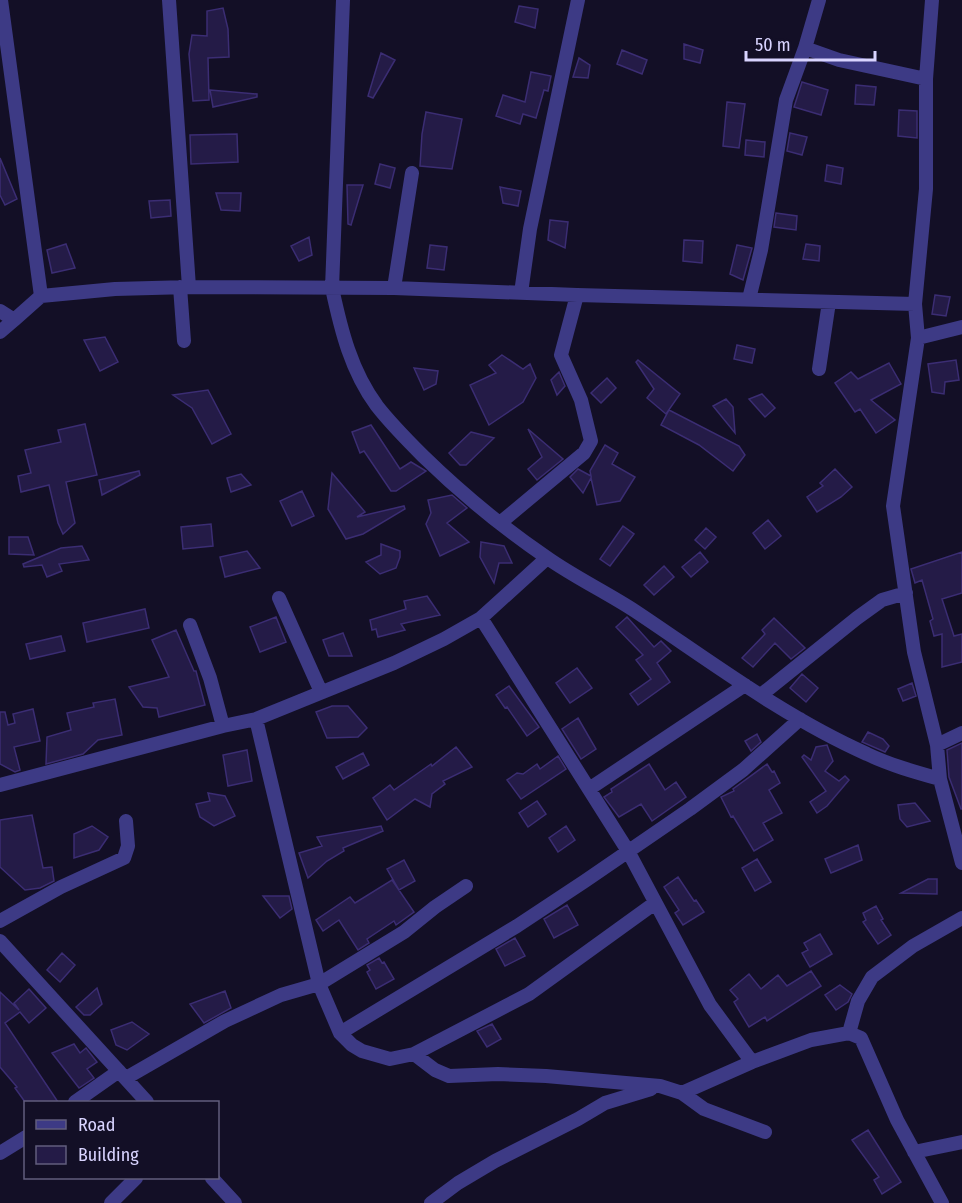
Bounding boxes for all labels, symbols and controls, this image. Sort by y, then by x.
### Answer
scale bar [746,24,875,62]
text: 50 m [755,34,791,56]
legend [24,1101,219,1179]
text: Road [78,1114,115,1136]
text: Building [78,1144,139,1166]

